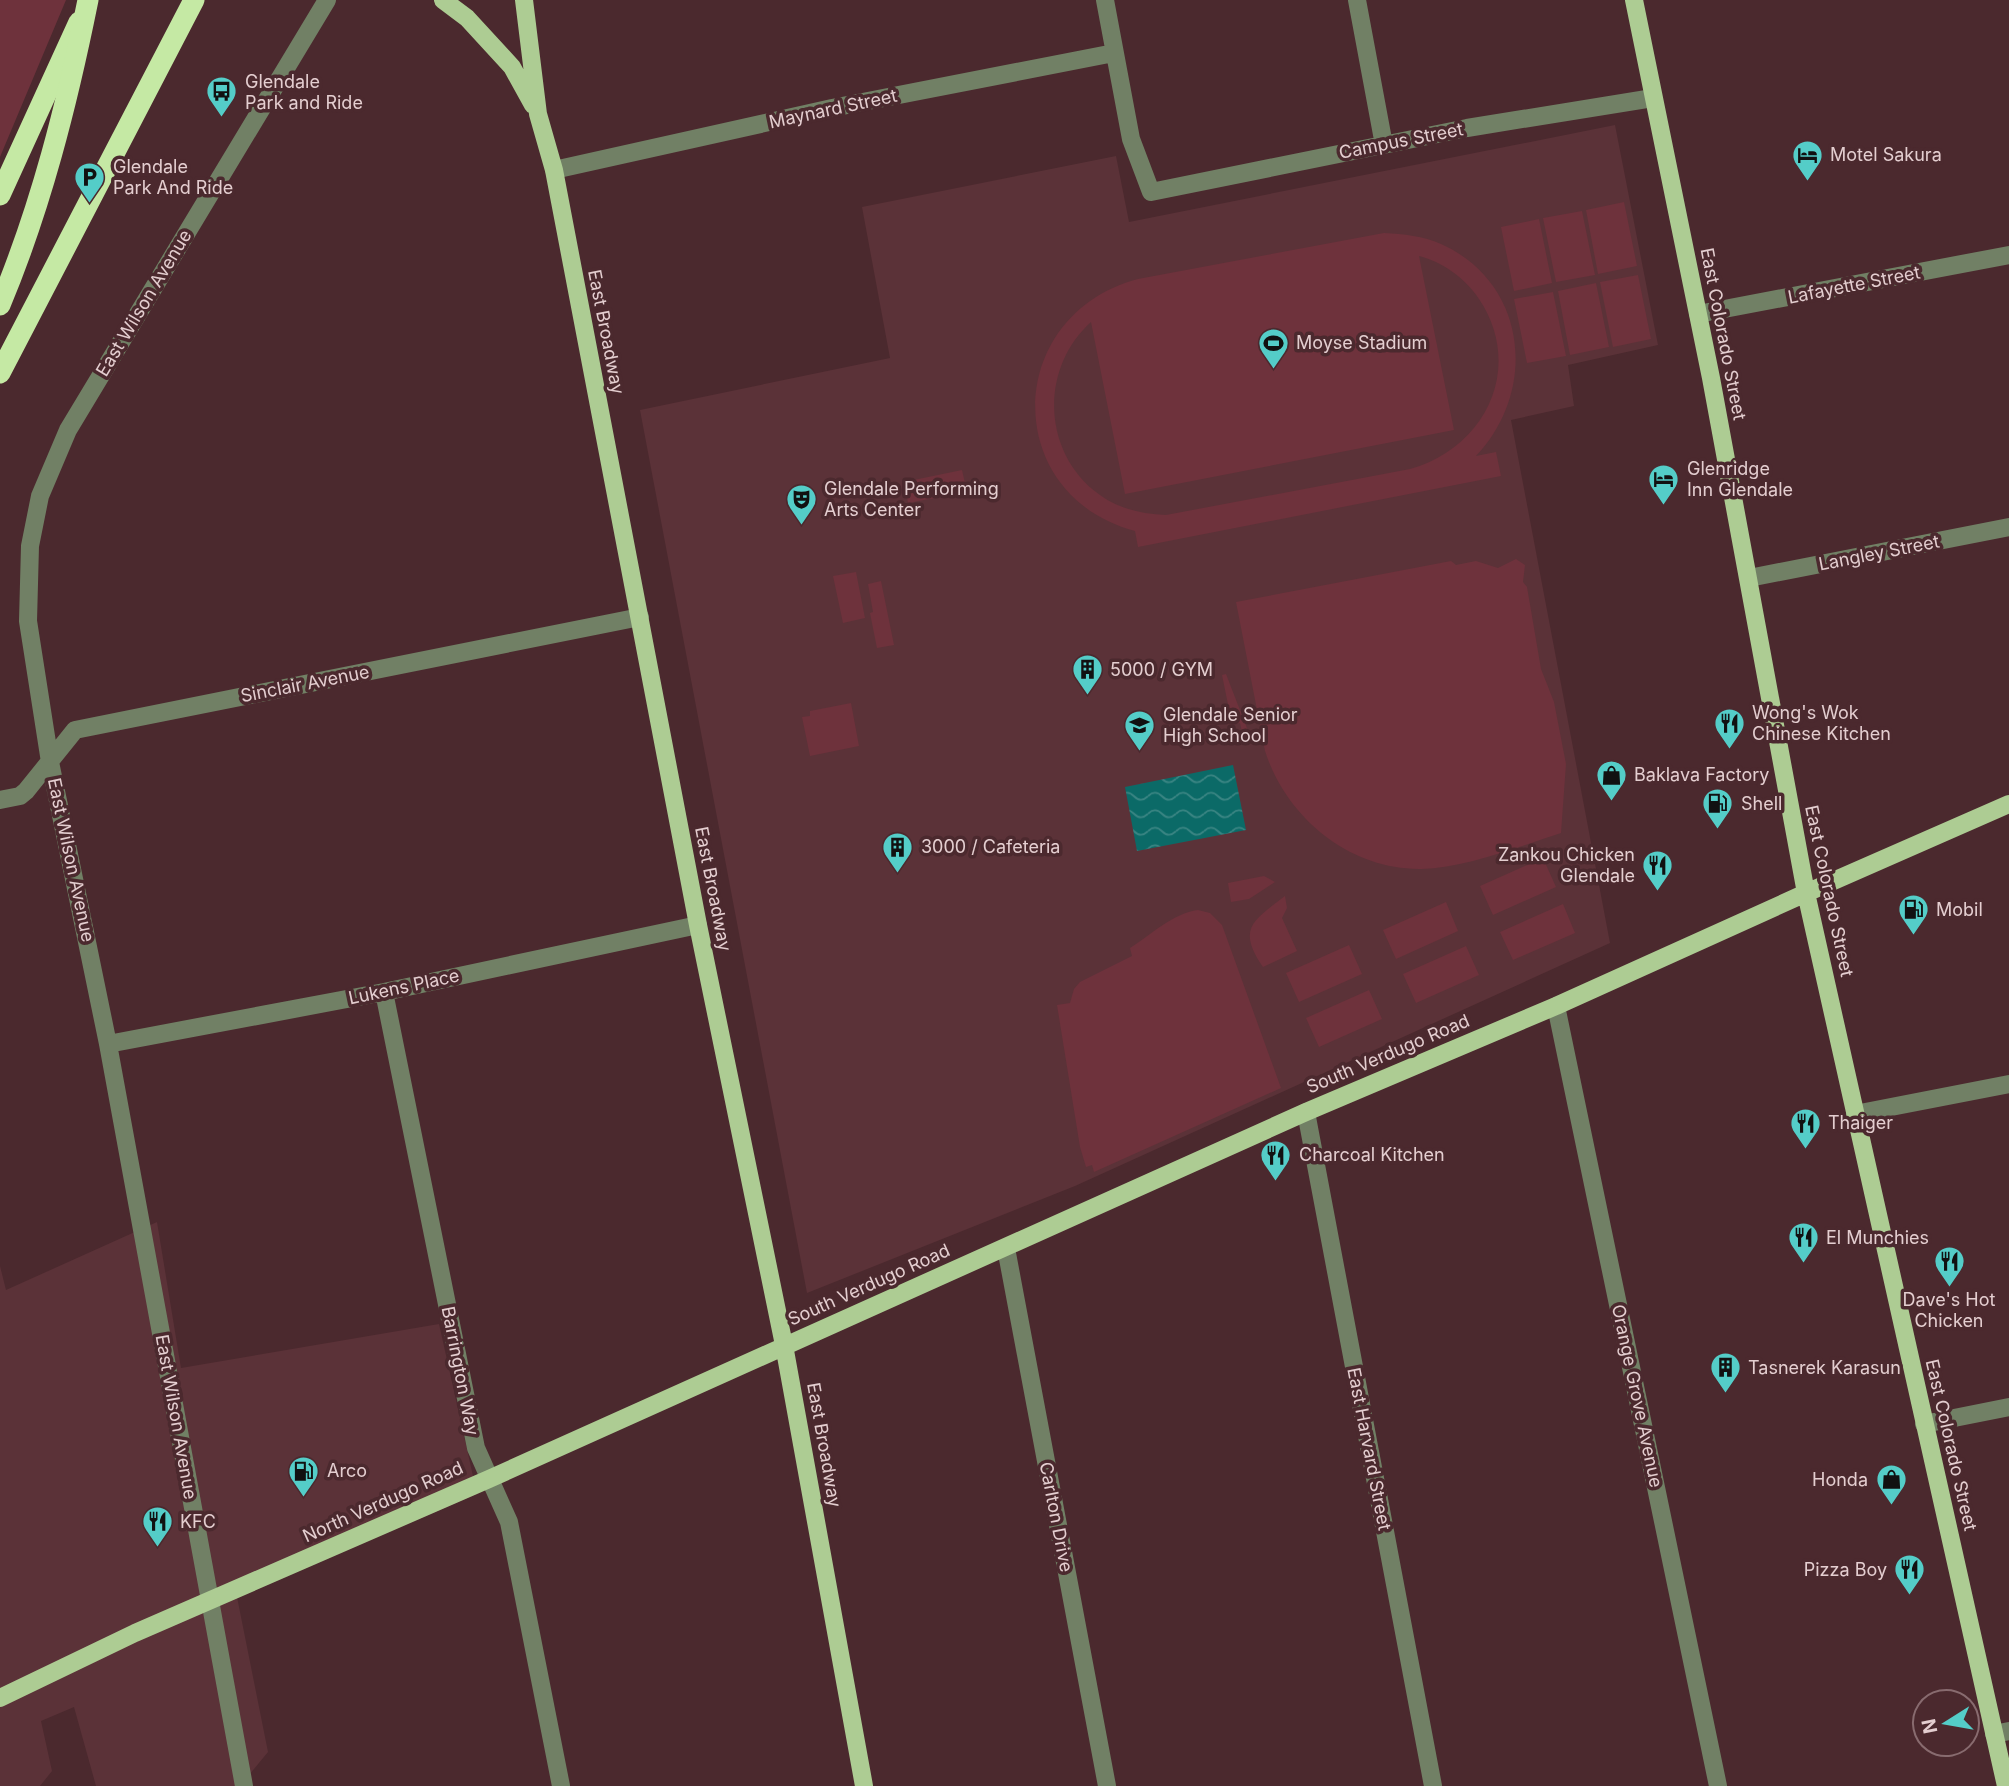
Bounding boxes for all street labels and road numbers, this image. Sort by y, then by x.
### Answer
street label: Maynard Street [767,85,899,132]
street label: Campus Street [1337,118,1465,163]
street label: East Wilson Avenue [92,226,196,380]
street label: East Colorado Street [1696,246,1751,422]
street label: Lafayette Street [1786,261,1922,308]
street label: East Broadway [584,268,629,396]
street label: Langley Street [1817,531,1941,574]
street label: Sinclair Avenue [239,661,371,706]
street label: East Wilson Avenue [44,776,99,944]
street label: East Colorado Street [1801,803,1858,979]
street label: East Broadway [691,825,736,953]
street label: Lukens Place [347,965,461,1009]
street label: South Verdugo Road [1303,1010,1472,1097]
street label: South Verdugo Road [785,1239,953,1330]
street label: Orange Grove Avenue [1608,1302,1667,1489]
street label: Barrington Way [438,1305,483,1437]
street label: East Wilson Avenue [152,1333,201,1501]
street label: East Colorado Street [1922,1357,1981,1533]
street label: East Harvard Street [1343,1366,1396,1532]
street label: East Broadway [803,1381,846,1509]
street label: North Verdugo Road [299,1457,466,1546]
street label: Carlton Drive [1036,1460,1077,1574]

